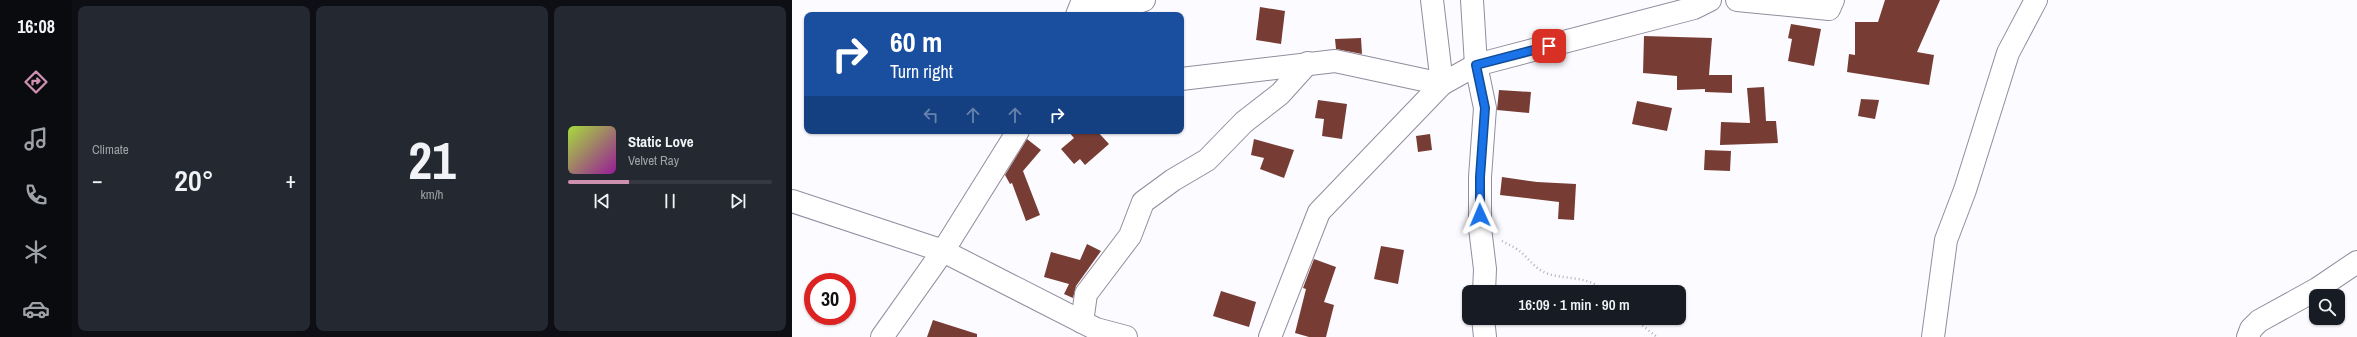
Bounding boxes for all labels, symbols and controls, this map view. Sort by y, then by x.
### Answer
text: 16:08 [17,14,55,39]
text: 60 m [890,23,942,61]
icon: right [824,28,876,80]
pin [1532,29,1566,63]
icon: arrive [1538,35,1560,57]
text: Turn right [890,59,953,84]
icon: directions [22,68,50,96]
icon: left [920,104,942,126]
icon: ahead [962,104,984,126]
icon: ahead [1004,104,1026,126]
icon: right [1046,104,1068,126]
icon: music [22,125,50,153]
text: 21 [408,125,456,195]
text: Static Love [628,131,694,152]
text: Climate [92,141,129,158]
text: Velvet Ray [628,152,679,169]
text: 20° [174,160,214,200]
text: − [92,165,103,195]
text: + [285,165,296,195]
icon: phone [22,181,50,209]
text: km/h [420,186,444,203]
icon: previous [591,190,613,212]
icon: pause [659,190,681,212]
icon: next [727,190,749,212]
position arrow [1459,194,1501,236]
icon: climate [22,238,50,266]
speed limit sign: 30 [804,273,856,325]
map controls [2309,289,2345,325]
button: search [2309,289,2345,325]
text: 16:09 · 1 min · 90 m [1518,294,1630,315]
icon: car [22,295,50,323]

